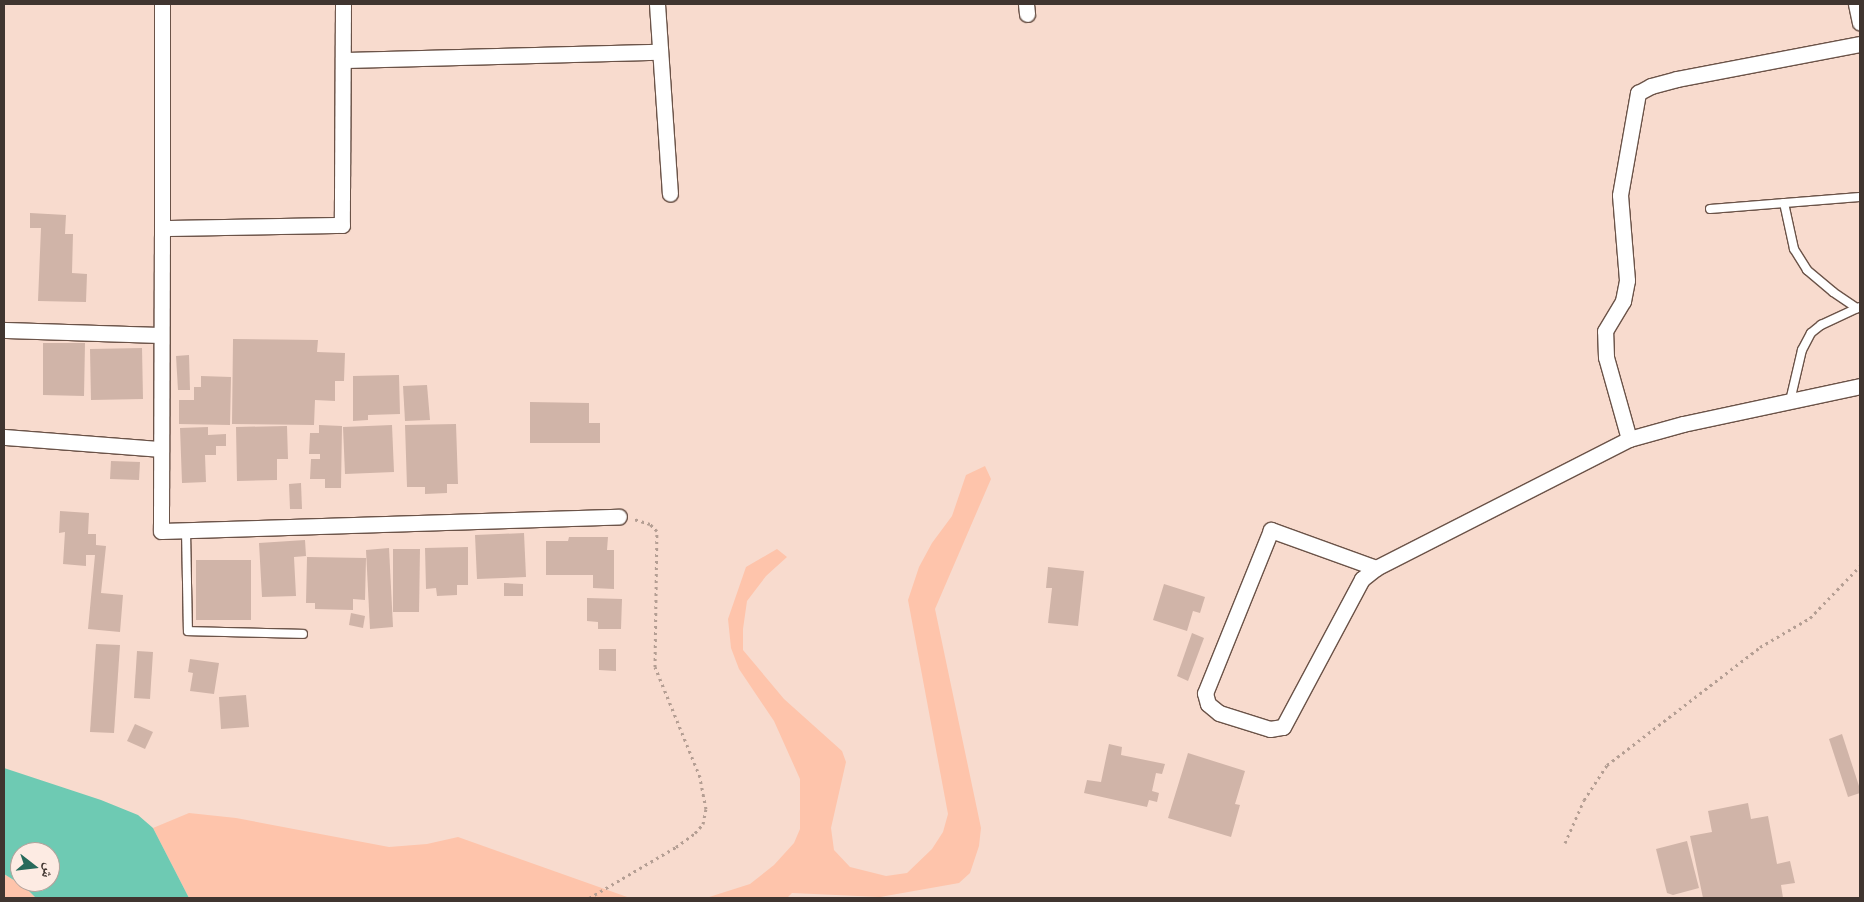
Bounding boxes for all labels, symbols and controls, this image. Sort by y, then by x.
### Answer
north arrow [10,842,60,892]
text: ش [39,862,59,880]

